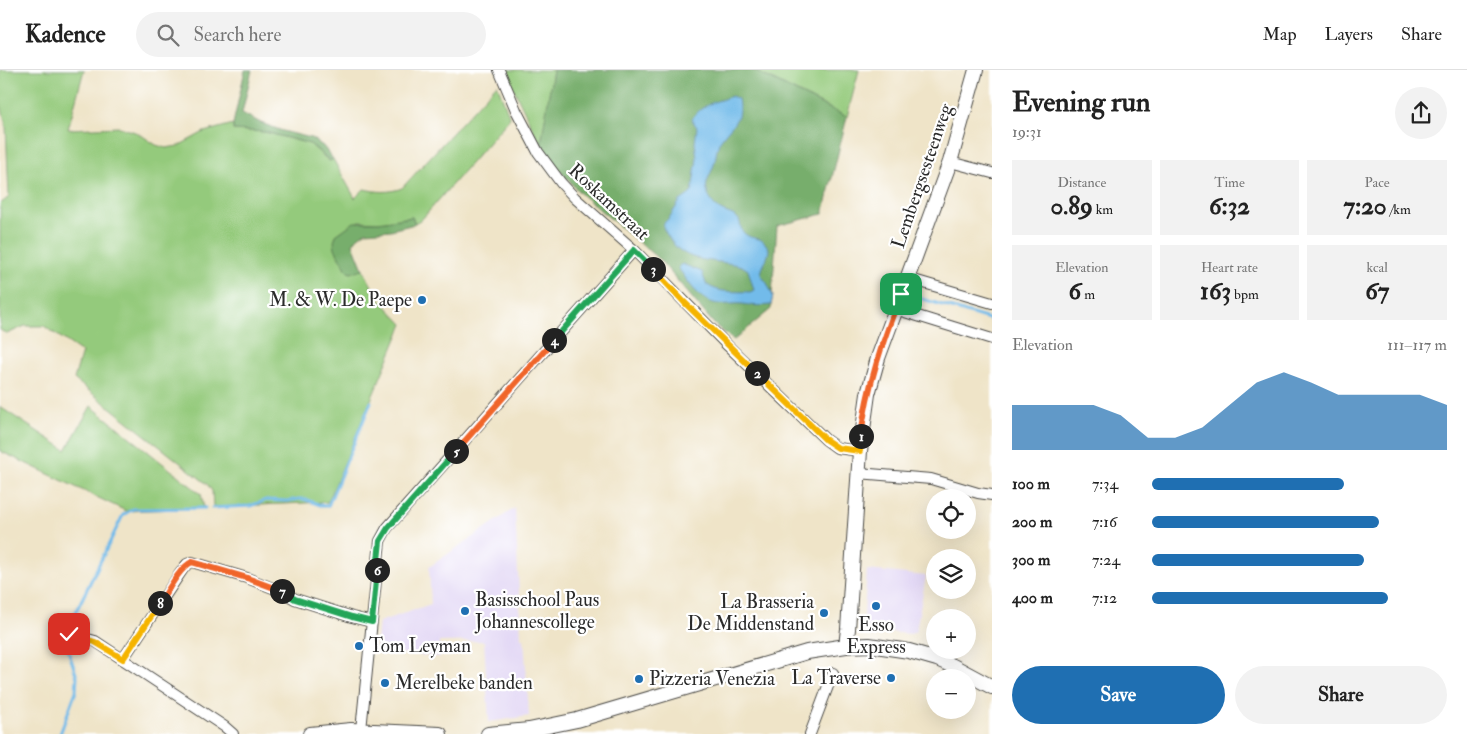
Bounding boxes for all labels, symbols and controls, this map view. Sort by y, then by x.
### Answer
search box [136,12,486,57]
text: Kadence [25,19,106,50]
icon: search [154,21,182,49]
text: Search here [194,23,281,47]
text: Map [1263,23,1297,46]
text: Layers [1325,23,1373,46]
text: Share [1401,23,1442,46]
text: Evening run [1012,85,1150,120]
button: share [1395,87,1447,139]
street label: Lembergsesteenweg [886,100,958,252]
text: 19:31 [1012,122,1042,142]
street label: Roskamstraat [563,158,655,246]
text: Distance [1057,174,1106,191]
text: Time [1214,174,1245,191]
text: Pace [1365,174,1390,191]
text: 0.89 [1050,191,1093,222]
text: 6:32 [1209,191,1250,222]
text: 7:20 [1344,191,1387,222]
text: km [1093,201,1113,218]
text: /km [1387,201,1411,218]
pin: 3 [640,256,666,282]
text: Elevation [1055,259,1109,276]
text: Heart rate [1201,259,1258,276]
text: kcal [1366,259,1388,276]
text: 3 [651,261,656,278]
pin [880,273,922,315]
text: 6 [1069,276,1081,307]
text: 163 [1200,276,1231,307]
text: 67 [1365,276,1389,307]
icon: arrive [887,280,915,308]
text: m [1081,286,1095,303]
text: bpm [1231,286,1259,303]
place label: M. & W. De Paepe [269,288,412,313]
marker: M. & W. De Paepe [416,294,428,306]
pin: 4 [542,328,566,352]
text: 4 [551,332,558,349]
text: Elevation [1012,335,1073,355]
text: 111–117 m [1387,335,1447,355]
pin: 2 [744,360,770,386]
text: 2 [754,365,761,382]
pin: 1 [848,424,874,448]
text: 1 [859,428,864,445]
pin: 5 [444,438,468,464]
text: 5 [453,443,460,460]
text: 100 m [1012,474,1050,494]
text: 7:34 [1092,474,1118,494]
map controls [926,489,976,719]
button: locate [926,489,976,539]
text: 200 m [1012,512,1052,532]
text: 7:16 [1092,512,1117,532]
button: layers [926,549,976,599]
text: 300 m [1012,550,1050,570]
text: 7:24 [1092,550,1120,570]
pin: 6 [364,558,390,582]
text: 6 [374,562,381,579]
pin: 7 [270,578,294,604]
text: 7 [279,583,286,600]
place label: Basisschool Paus Johannescollege [474,588,599,634]
text: 400 m [1012,588,1053,608]
text: 7:12 [1092,588,1117,608]
pin: 8 [148,590,172,616]
place label: La Brasseria De Middenstand [687,590,815,636]
text: 8 [157,595,164,612]
marker: Esso Express [870,600,882,612]
marker: Basisschool Paus Johannescollege [459,605,471,617]
marker: La Brasseria De Middenstand [818,607,830,619]
button: + [926,609,976,659]
pin [48,613,90,655]
place label: Esso Express [846,613,906,660]
icon: check [55,620,83,648]
place label: Tom Leyman [369,634,471,658]
marker: Tom Leyman [353,640,365,652]
place label: La Traverse [791,666,881,690]
button: Save [1012,666,1225,724]
button: Share [1235,666,1447,724]
place label: Pizzeria Venezia [649,667,775,691]
button: − [926,669,976,719]
place label: Merelbeke banden [395,671,533,695]
marker: La Traverse [885,672,897,684]
marker: Pizzeria Venezia [633,673,645,685]
marker: Merelbeke banden [379,677,391,689]

